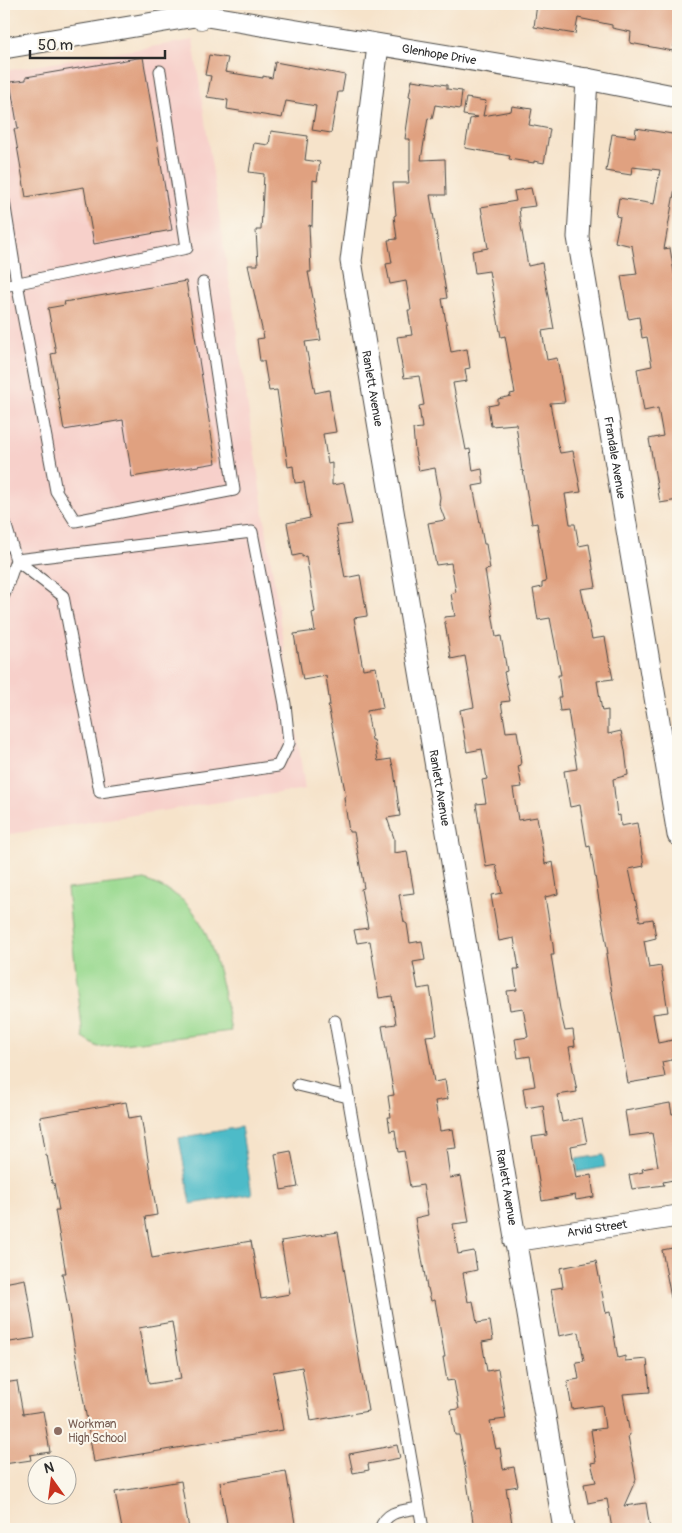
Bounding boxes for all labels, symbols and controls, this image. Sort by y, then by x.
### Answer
scale bar [30,28,165,60]
text: 50 m [38,36,73,55]
street label: Glenhope Drive [401,41,477,68]
street label: Ranlett Avenue [359,349,386,428]
street label: Frandale Avenue [601,415,629,500]
street label: Ranlett Avenue [426,749,453,827]
street label: Ranlett Avenue [493,1148,520,1227]
street label: Arvid Street [566,1216,628,1240]
place label: Workman High School [68,1417,127,1446]
marker: Workman High School [52,1425,64,1437]
north arrow [28,1456,78,1506]
text: N [42,1458,56,1477]

